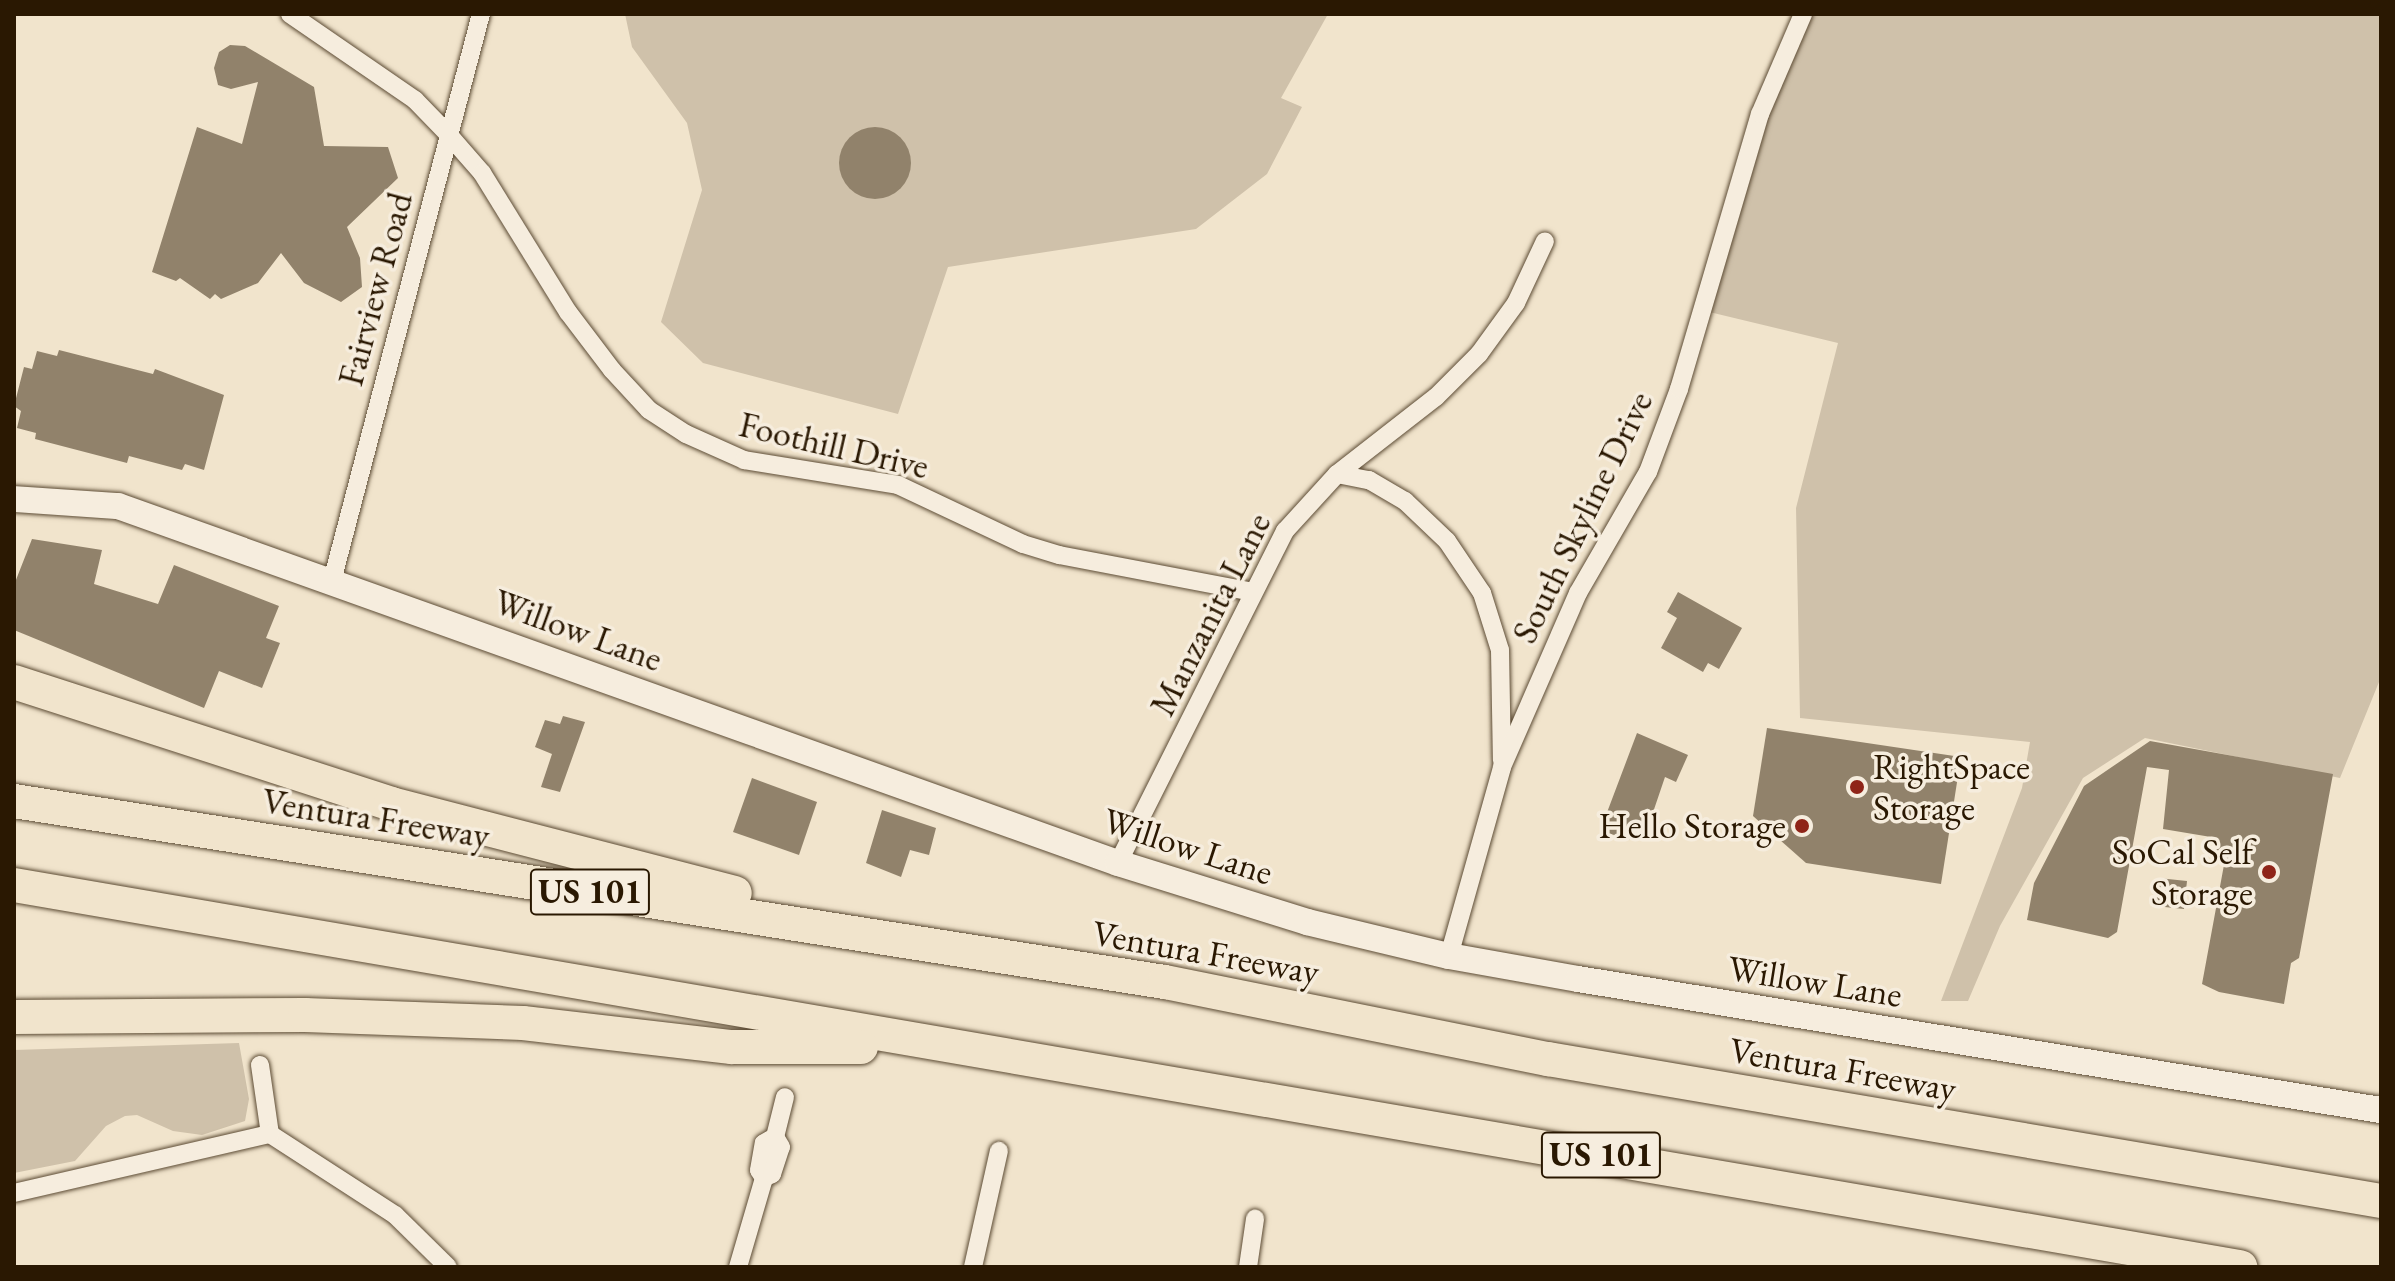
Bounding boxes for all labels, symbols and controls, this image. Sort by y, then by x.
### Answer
street label: Fairview Road [328,188,422,390]
street label: South Skyline Drive [1502,384,1662,650]
street label: Foothill Drive [735,402,933,488]
street label: Manzanita Lane [1140,505,1280,723]
street label: Willow Lane [488,580,668,680]
place label: RightSpace Storage [1873,744,2030,829]
marker: RightSpace Storage [1848,778,1866,796]
street label: Ventura Freeway [259,779,493,857]
street label: Willow Lane [1098,798,1278,894]
place label: Hello Storage [1599,804,1786,848]
marker: Hello Storage [1793,817,1811,835]
place label: SoCal Self Storage [2112,829,2253,914]
road number: US 101 [528,862,652,922]
marker: SoCal Self Storage [2260,863,2278,881]
street label: Ventura Freeway [1089,911,1323,993]
street label: Willow Lane [1725,946,1905,1016]
street label: Ventura Freeway [1726,1028,1960,1110]
road number: US 101 [1539,1125,1663,1185]

